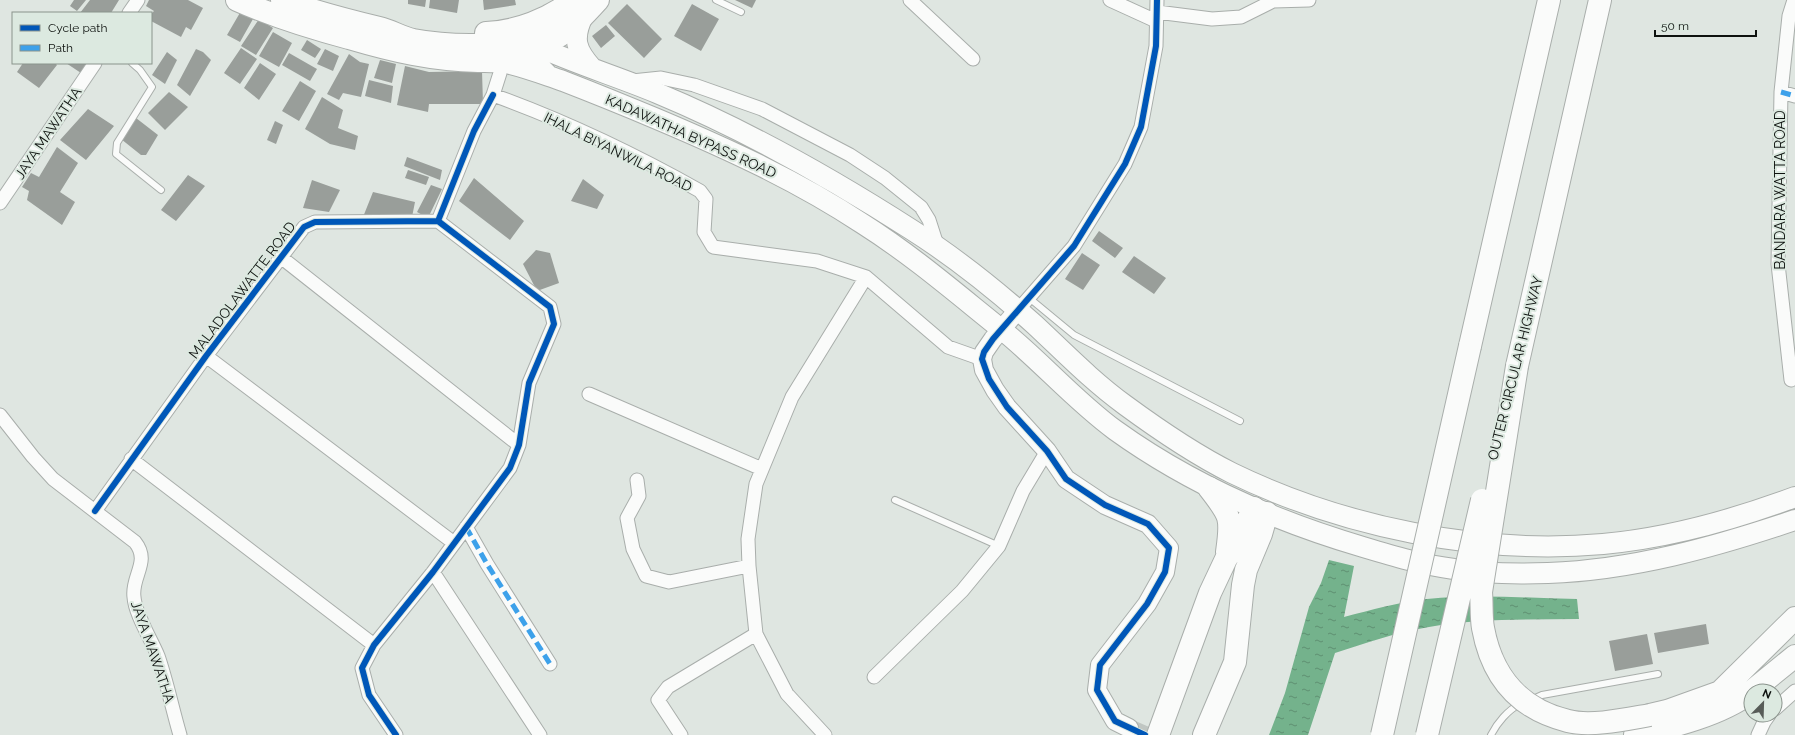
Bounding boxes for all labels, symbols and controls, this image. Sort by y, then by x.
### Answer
legend [12,12,152,64]
scale bar [1655,12,1756,38]
text: 50 m [1661,19,1689,33]
text: Cycle path [48,21,107,35]
text: Path [48,41,73,55]
street label: JAYA MAWATHA [11,84,85,182]
street label: KADAWATHA BYPASS ROAD [603,91,779,181]
street label: IHALA BIYANWILA ROAD [541,109,695,195]
street label: BANDARA WATTA ROAD [1772,110,1788,270]
street label: MALADOLAWATTE ROAD [185,219,299,361]
street label: OUTER CIRCULAR HIGHWAY [1484,274,1546,462]
street label: JAYA MAWATHA [128,599,178,706]
north arrow [1743,683,1783,723]
text: N [1760,687,1773,702]

